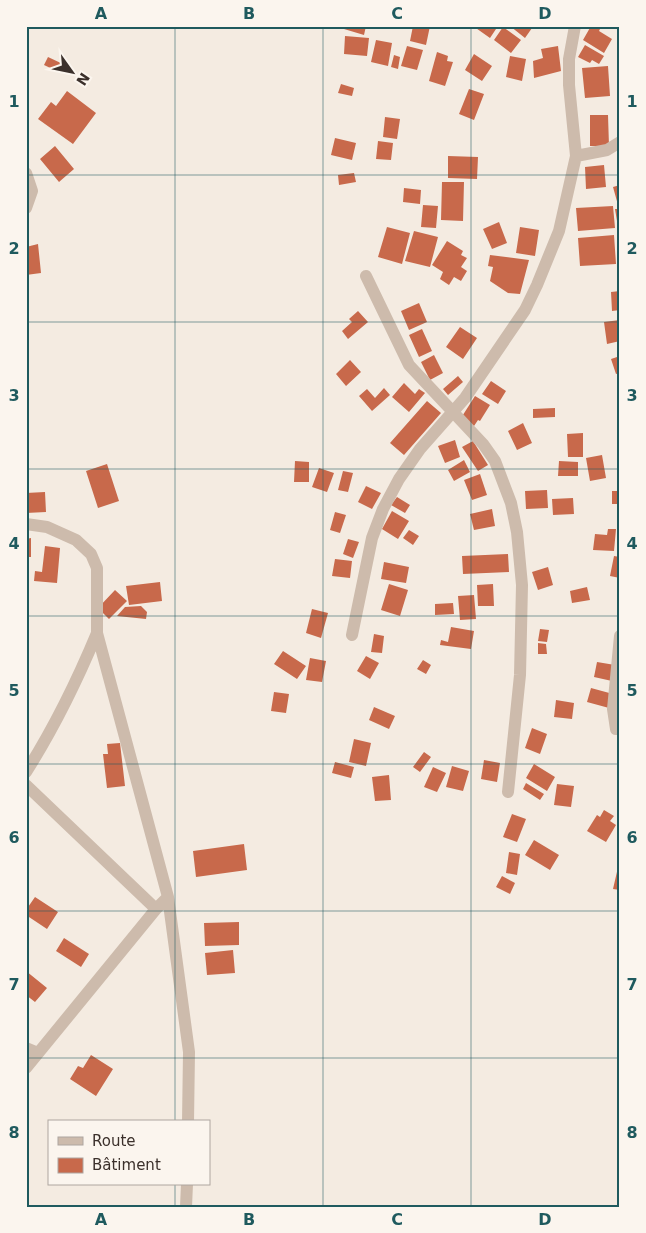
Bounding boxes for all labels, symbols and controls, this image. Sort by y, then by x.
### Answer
text: A [95,4,108,23]
text: B [243,4,255,23]
text: C [391,4,403,23]
text: D [538,4,552,23]
north arrow [48,48,98,98]
text: N [73,70,93,88]
text: 1 [8,92,20,111]
text: 1 [626,92,638,111]
text: 2 [8,239,20,258]
text: 2 [626,239,638,258]
text: 3 [8,386,20,405]
text: 3 [626,386,638,405]
text: 4 [8,534,20,553]
text: 4 [626,534,638,553]
text: 5 [8,681,20,700]
text: 5 [626,681,638,700]
text: 6 [8,828,20,847]
text: 6 [626,828,638,847]
text: 7 [8,975,20,994]
text: 7 [626,975,638,994]
legend [48,1120,210,1186]
text: 8 [8,1123,20,1142]
text: 8 [626,1123,638,1142]
text: Route [92,1132,136,1150]
text: Bâtiment [92,1156,161,1174]
text: A [95,1210,108,1229]
text: B [243,1210,255,1229]
text: C [391,1210,403,1229]
text: D [538,1210,552,1229]

